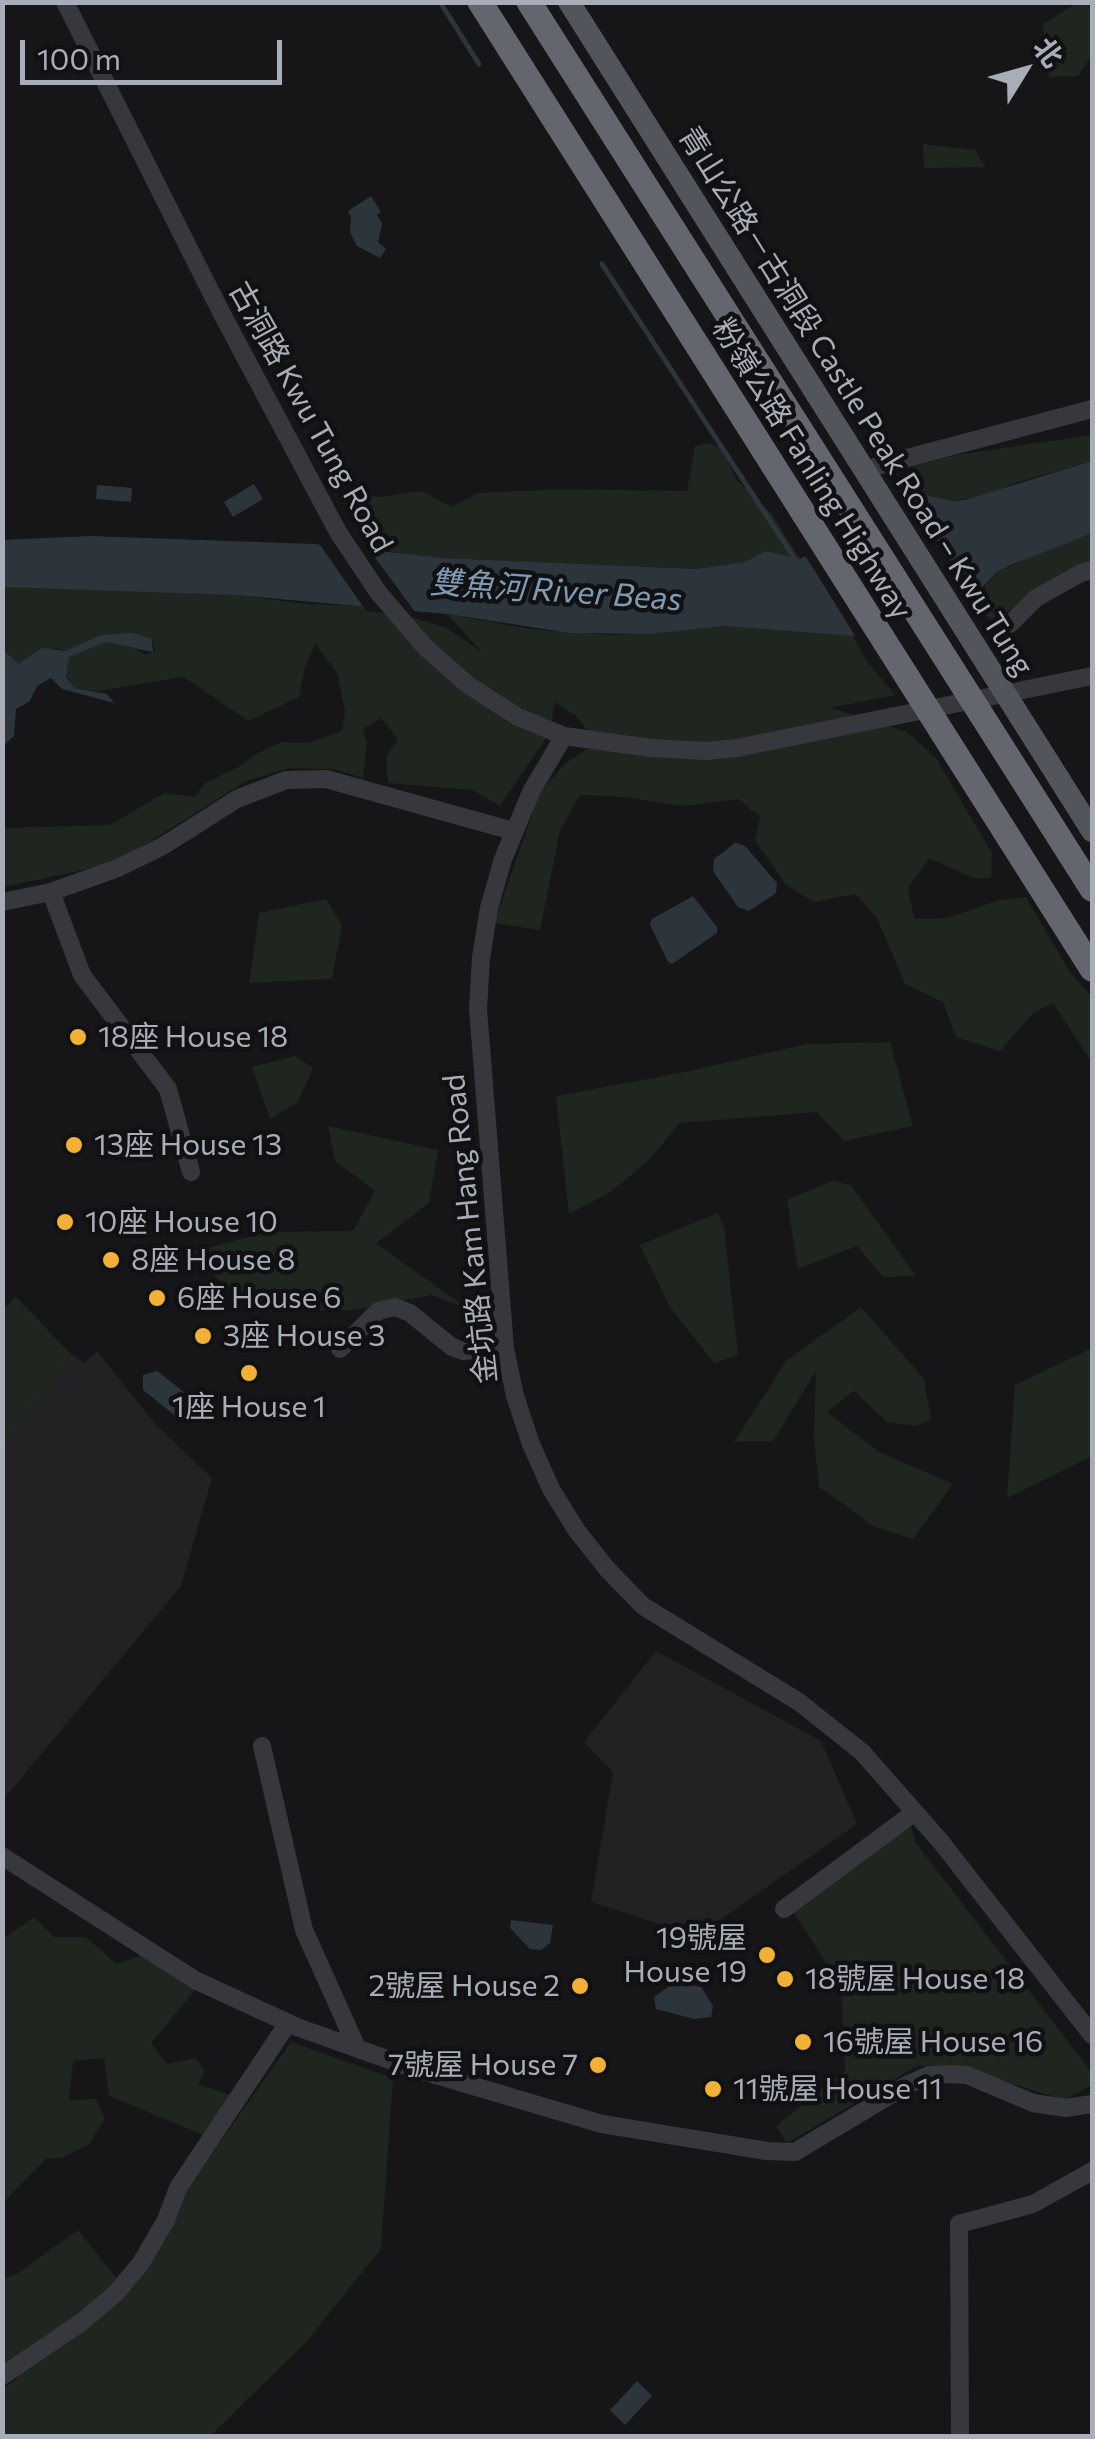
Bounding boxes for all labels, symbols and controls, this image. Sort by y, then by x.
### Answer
scale bar [25,20,288,82]
north arrow [975,20,1075,120]
text: 北 [1027,31,1071,73]
text: 100 m [37,39,121,76]
street label: 青山公路－古洞段 Castle Peak Road – Kwu Tung [671,120,1041,682]
street label: 古洞路 Kwu Tung Road [222,275,400,559]
street label: 粉嶺公路 Fanling Highway [705,312,919,626]
water label: 雙魚河 River Beas [429,563,683,619]
place label: 18座 House 18 [98,1019,288,1055]
marker: 18座 House 18 [67,1026,89,1048]
street label: 金坑路 Kam Hang Road [436,1073,504,1385]
place label: 13座 House 13 [94,1127,282,1163]
marker: 13座 House 13 [63,1134,85,1156]
place label: 10座 House 10 [85,1204,278,1240]
marker: 10座 House 10 [54,1211,76,1233]
place label: 8座 House 8 [131,1242,296,1278]
marker: 8座 House 8 [100,1249,122,1271]
place label: 6座 House 6 [177,1280,342,1316]
marker: 6座 House 6 [146,1287,168,1309]
place label: 3座 House 3 [223,1318,385,1354]
marker: 3座 House 3 [192,1325,214,1347]
marker: 1座 House 1 [238,1362,260,1384]
place label: 1座 House 1 [172,1389,326,1425]
place label: 19號屋 House 19 [624,1920,747,1990]
marker: 19號屋 House 19 [756,1944,778,1966]
place label: 18號屋 House 18 [805,1961,1025,1997]
place label: 2號屋 House 2 [369,1968,560,2004]
marker: 18號屋 House 18 [774,1968,796,1990]
marker: 2號屋 House 2 [569,1975,591,1997]
place label: 16號屋 House 16 [823,2024,1043,2060]
marker: 16號屋 House 16 [792,2031,814,2053]
place label: 7號屋 House 7 [388,2047,578,2083]
marker: 7號屋 House 7 [587,2054,609,2076]
place label: 11號屋 House 11 [733,2071,942,2107]
marker: 11號屋 House 11 [702,2078,724,2100]

